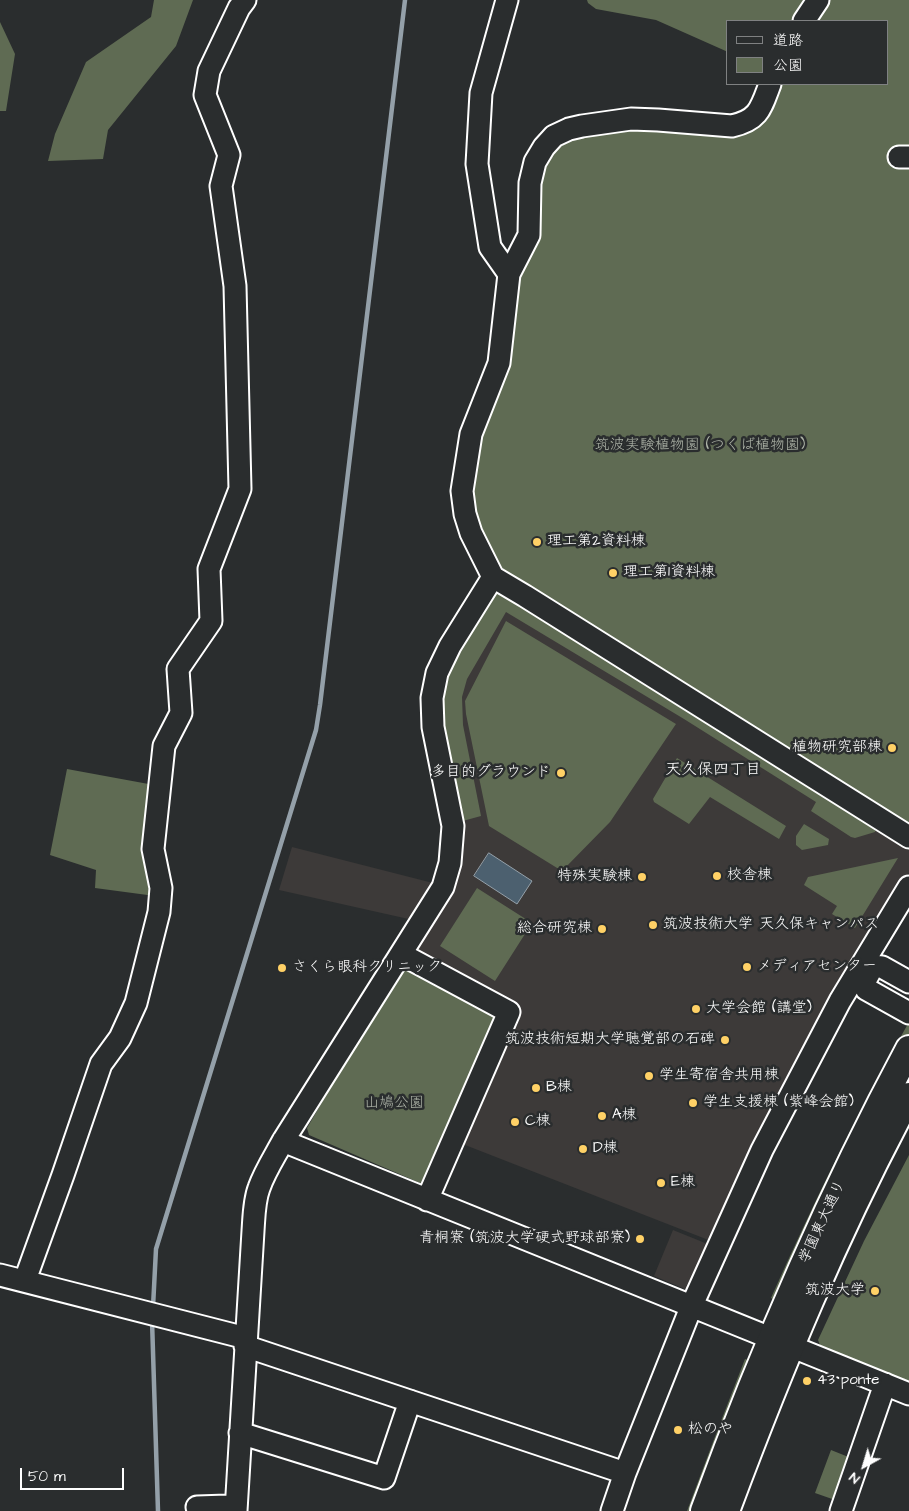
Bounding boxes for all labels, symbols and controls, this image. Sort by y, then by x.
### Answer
legend [726,20,889,85]
text: 道路 [773,30,803,51]
text: 公園 [773,55,803,76]
park label: 筑波実験植物園 (つくば植物園) [595,437,805,455]
place label: 理工第2資料棟 [547,533,646,551]
marker: 理工第2資料棟 [531,536,543,548]
place label: 理工第1資料棟 [623,564,715,582]
marker: 理工第1資料棟 [607,567,619,579]
place label: 植物研究部棟 [792,739,882,757]
marker: 植物研究部棟 [886,742,898,754]
district label: 天久保四丁目 [665,761,761,781]
place label: 多目的グラウンド [431,764,551,782]
marker: 多目的グラウンド [555,767,567,779]
place label: 校舎棟 [727,867,772,885]
place label: 特殊実験棟 [557,868,632,886]
marker: 校舎棟 [711,870,723,882]
marker: 特殊実験棟 [636,871,648,883]
place label: 筑波技術大学 天久保キャンパス [663,916,879,934]
marker: 筑波技術大学 天久保キャンパス [647,919,659,931]
place label: 総合研究棟 [517,920,592,938]
marker: 総合研究棟 [596,923,608,935]
place label: メディアセンター [757,958,877,976]
place label: さくら眼科クリニック [292,959,442,977]
marker: メディアセンター [741,961,753,973]
marker: さくら眼科クリニック [276,962,288,974]
place label: 大学会館 (講堂) [706,1000,812,1018]
marker: 大学会館 (講堂) [690,1003,702,1015]
place label: 筑波技術短期大学聴覚部の石碑 [505,1031,715,1049]
marker: 筑波技術短期大学聴覚部の石碑 [719,1034,731,1046]
place label: 学生寄宿舎共用棟 [659,1067,779,1085]
marker: 学生寄宿舎共用棟 [643,1070,655,1082]
place label: B棟 [546,1079,572,1097]
marker: B棟 [530,1082,542,1094]
place label: 学生支援棟 (紫峰会館) [703,1094,854,1112]
park label: 山鳩公園 [364,1095,424,1113]
marker: 学生支援棟 (紫峰会館) [687,1097,699,1109]
place label: A棟 [612,1107,637,1125]
marker: A棟 [596,1110,608,1122]
place label: C棟 [525,1113,551,1131]
marker: C棟 [509,1116,521,1128]
place label: D棟 [593,1140,618,1158]
marker: D棟 [577,1143,589,1155]
place label: E棟 [671,1174,695,1192]
marker: E棟 [655,1177,667,1189]
street label: 学園東大通り [796,1177,850,1267]
place label: 青桐寮 (筑波大学硬式野球部寮) [419,1230,630,1248]
marker: 青桐寮 (筑波大学硬式野球部寮) [634,1233,646,1245]
place label: 筑波大学 [805,1282,865,1300]
marker: 筑波大学 [869,1285,881,1297]
place label: 43 ponte [817,1372,879,1390]
marker: 43 ponte [801,1375,813,1387]
place label: 松のや [688,1421,733,1439]
marker: 松のや [672,1424,684,1436]
north arrow [839,1441,889,1491]
scale bar [22,1458,126,1490]
text: 50 m [28,1466,66,1487]
text: N [845,1467,864,1488]

